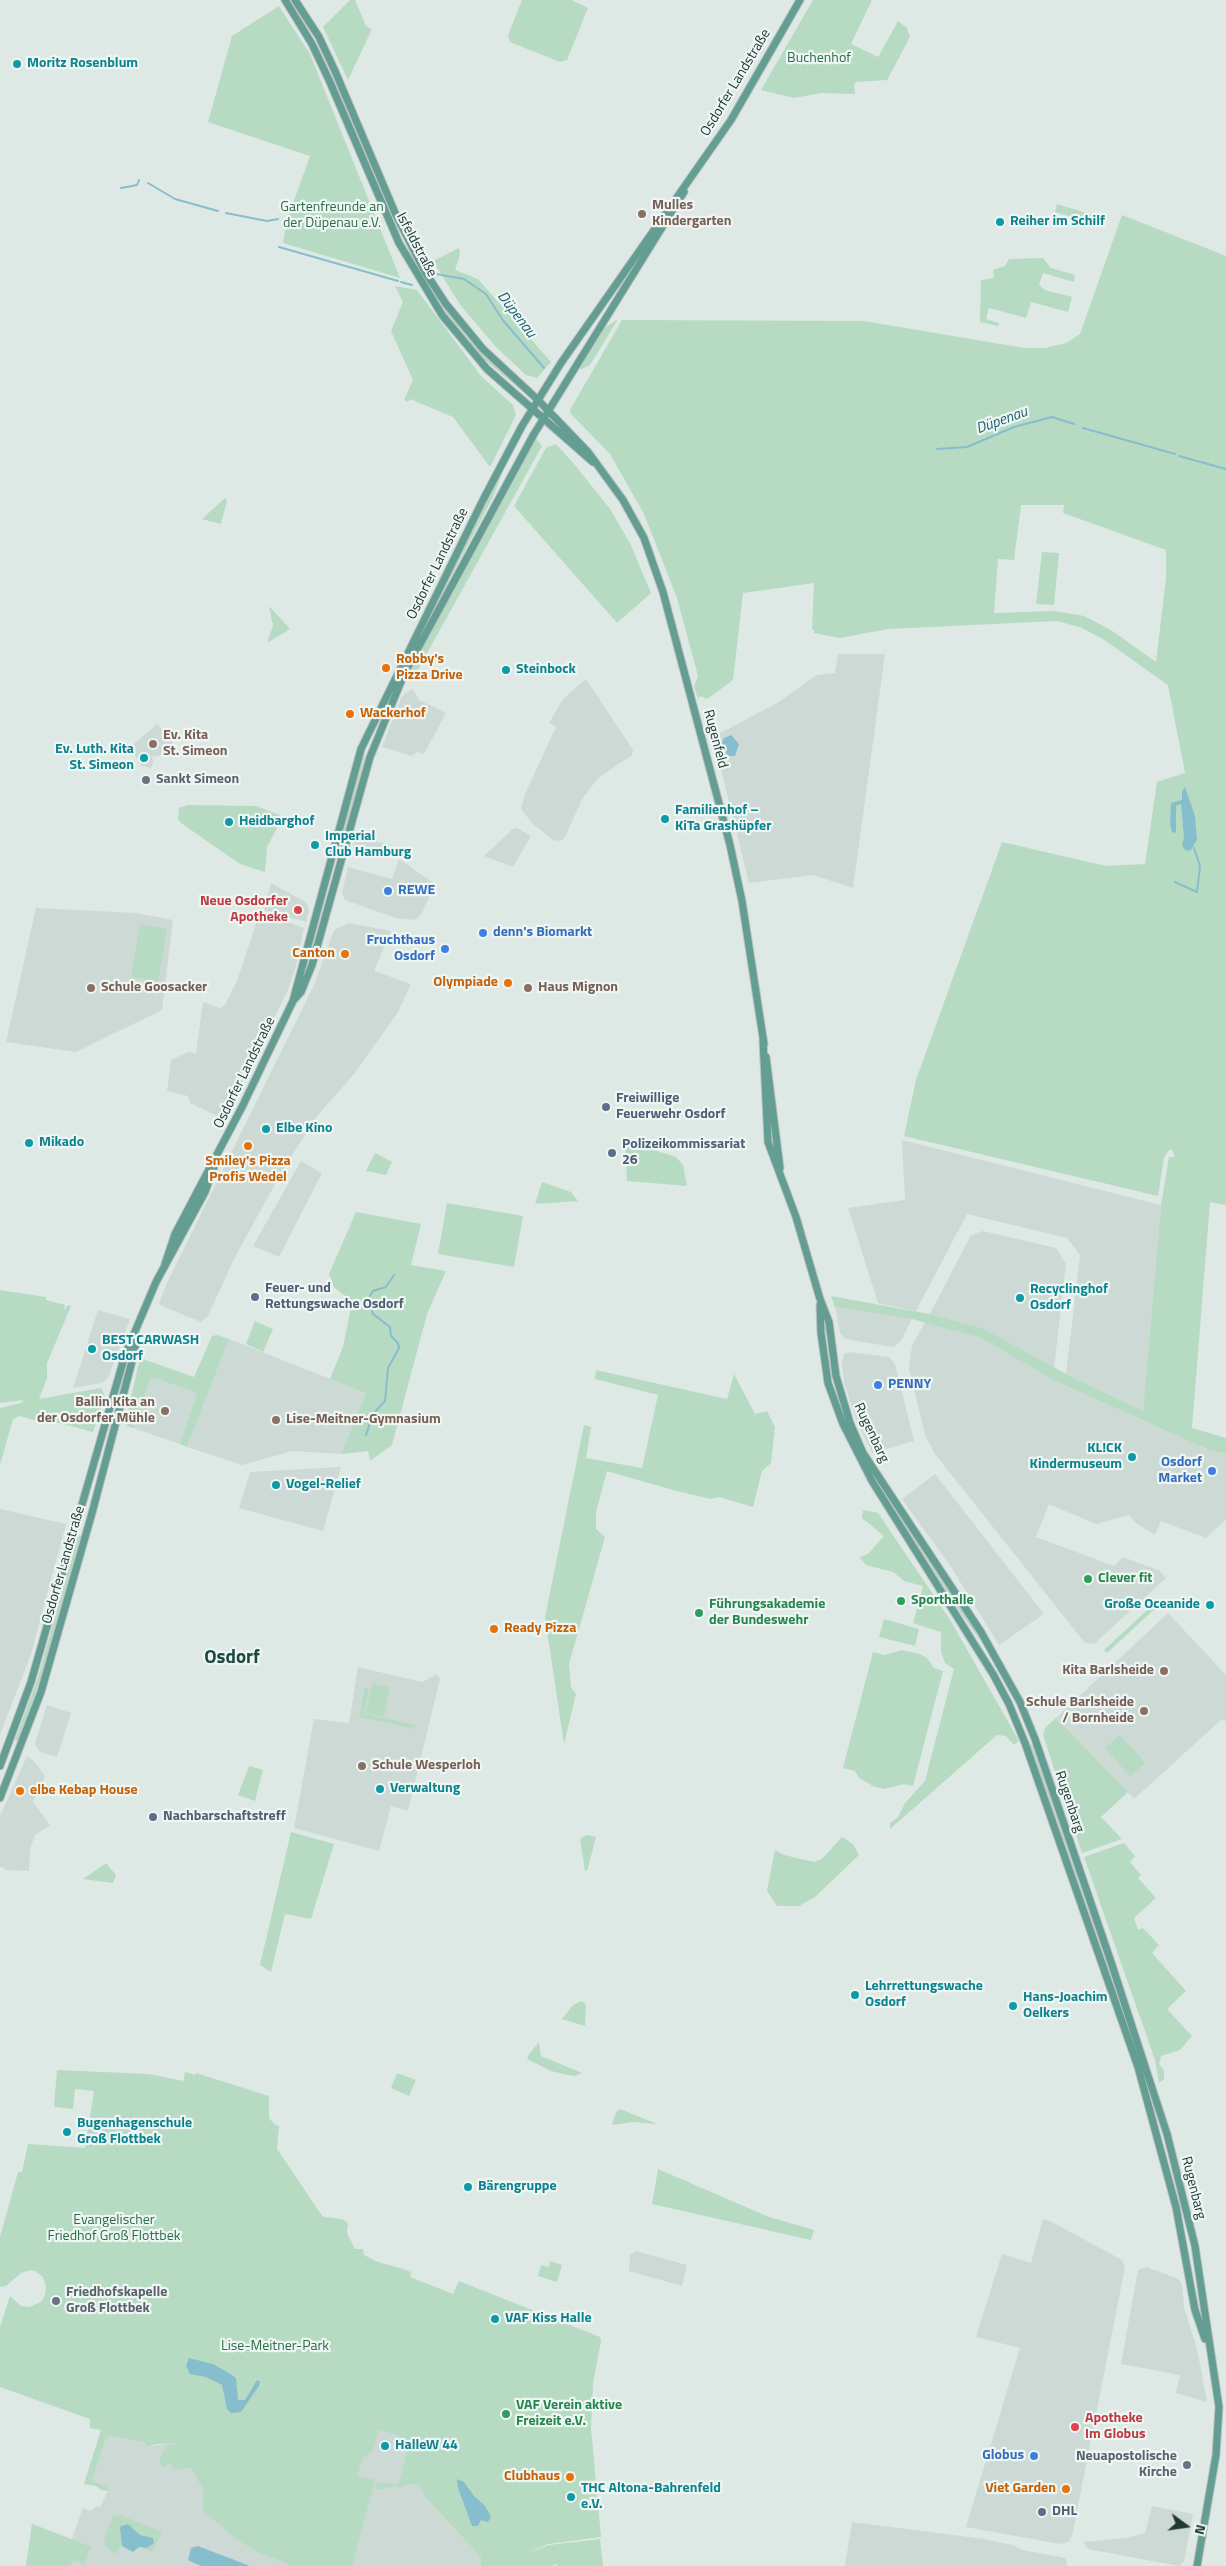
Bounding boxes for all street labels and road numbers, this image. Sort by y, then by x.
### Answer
street label: Osdorfer Landstraße [697,26,775,140]
street label: Isfeldstraße [392,210,440,280]
street label: Osdorfer Landstraße [404,506,472,622]
street label: Rugenfeld [699,708,731,770]
street label: Osdorfer Landstraße [211,1015,279,1131]
street label: Rugenbarg [850,1400,892,1466]
street label: Osdorfer Landstraße [39,1504,89,1626]
street label: Rugenbarg [1051,1769,1087,1835]
street label: Rugenbarg [1177,2155,1209,2221]

